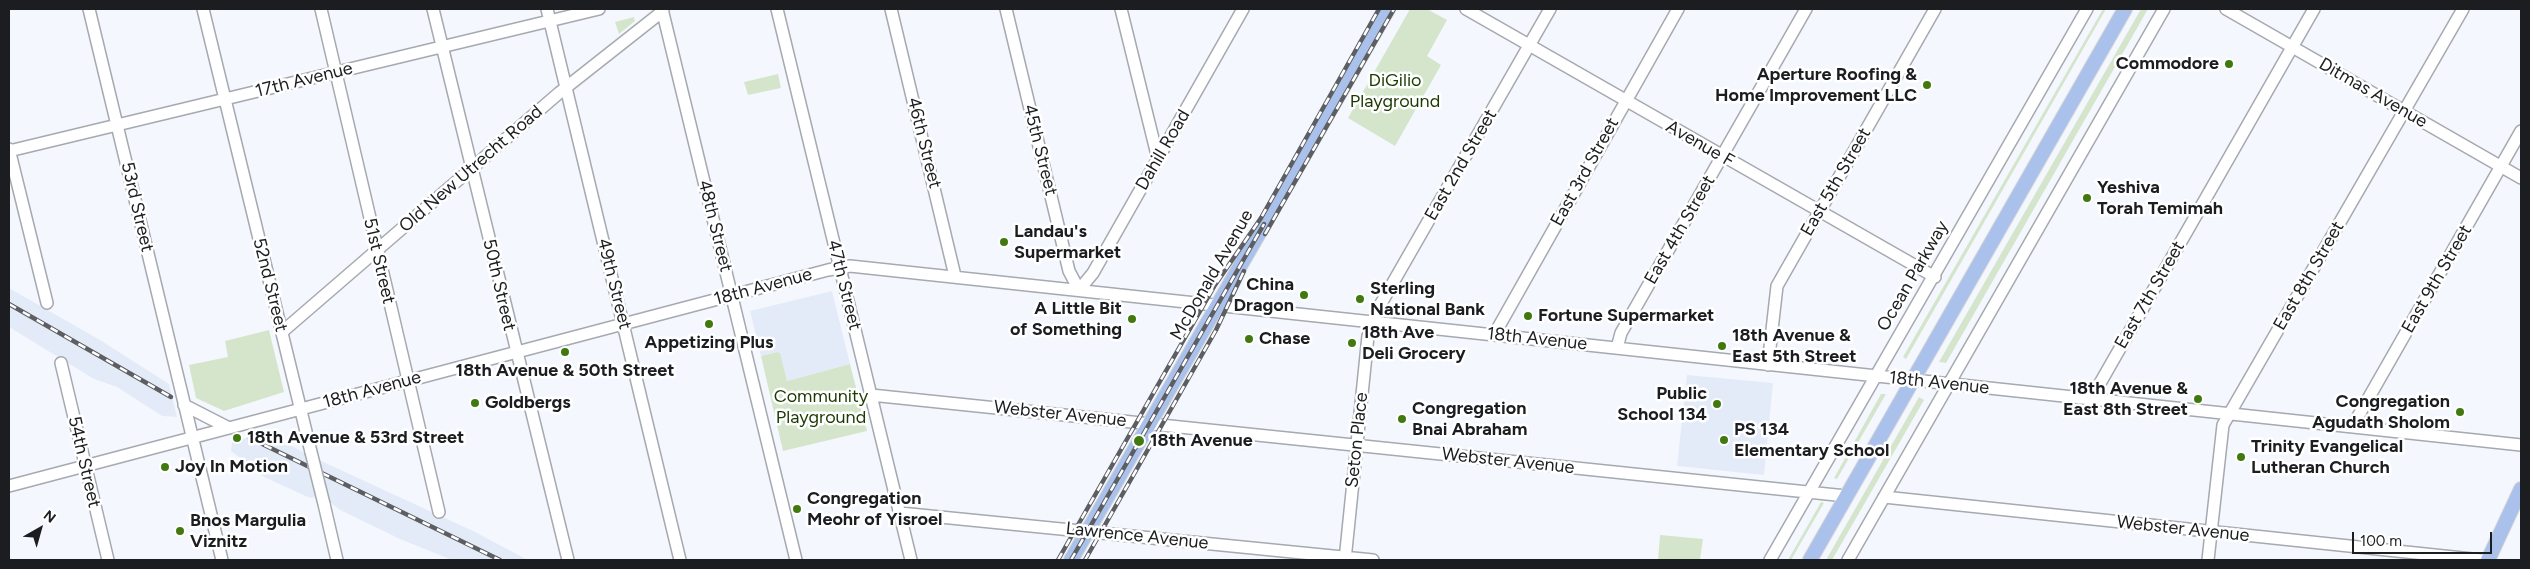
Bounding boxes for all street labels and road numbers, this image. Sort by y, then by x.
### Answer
street label: Ditmas Avenue [2315,53,2431,133]
street label: 17th Avenue [253,58,355,102]
street label: 46th Street [902,95,946,191]
street label: Old New Utrecht Road [395,101,547,237]
street label: 45th Street [1018,102,1062,198]
street label: East 2nd Street [1420,105,1502,225]
street label: Dahill Road [1131,106,1195,194]
street label: East 3rd Street [1546,114,1624,230]
street label: Avenue F [1662,116,1738,172]
street label: East 5th Street [1796,124,1876,240]
street label: 53rd Street [116,160,158,254]
street label: East 4th Street [1640,172,1720,288]
street label: 48th Street [693,178,737,274]
street label: McDonald Avenue [1166,206,1258,344]
street label: 51st Street [359,216,399,306]
street label: Ocean Parkway [1873,217,1953,335]
street label: East 8th Street [2269,218,2349,334]
street label: East 9th Street [2397,221,2477,337]
street label: 52nd Street [248,236,292,334]
street label: 49th Street [592,236,636,332]
street label: 50th Street [478,237,520,333]
street label: 47th Street [822,237,866,333]
street label: East 7th Street [2110,237,2190,353]
street label: 18th Avenue [712,264,814,310]
street label: 18th Avenue [1486,323,1588,355]
street label: 18th Avenue [321,367,423,413]
street label: 18th Avenue [1888,367,1990,399]
street label: Seton Place [1341,391,1373,489]
street label: Webster Avenue [993,396,1127,432]
street label: 54th Street [63,414,105,510]
street label: Webster Avenue [1441,443,1575,479]
street label: Webster Avenue [2116,511,2250,547]
street label: Lawrence Avenue [1065,518,1209,554]

